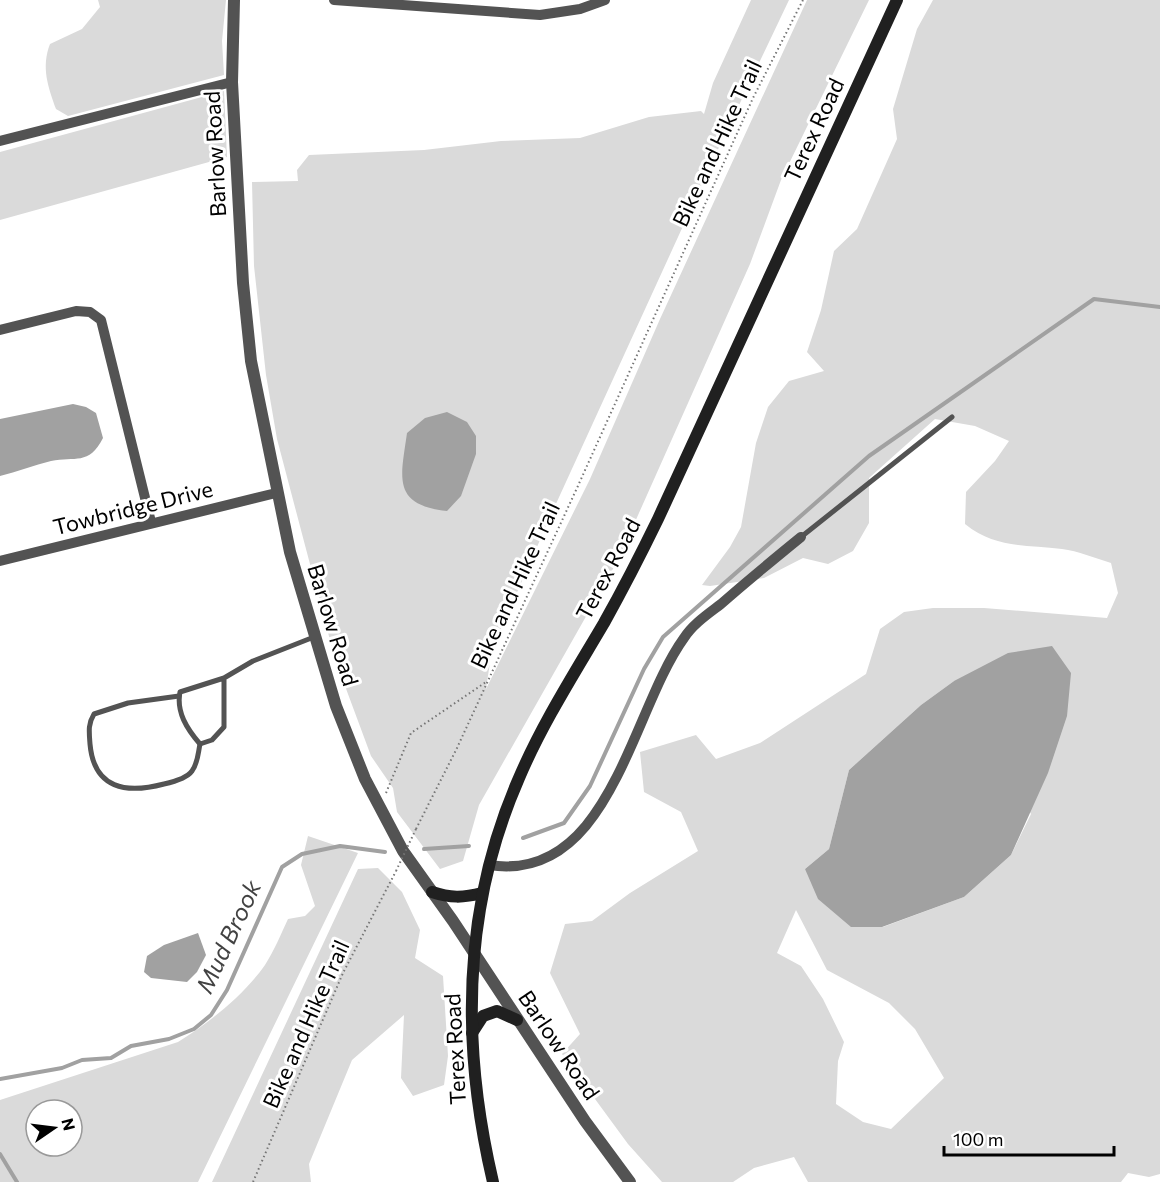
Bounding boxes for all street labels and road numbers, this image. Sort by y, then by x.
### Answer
street label: Bike and Hike Trail [666,55,767,231]
street label: Terex Road [778,74,849,186]
street label: Barlow Road [198,90,231,218]
street label: Towbridge Drive [50,475,216,540]
street label: Bike and Hike Trail [464,497,565,673]
street label: Terex Road [570,513,646,624]
street label: Barlow Road [302,561,365,689]
street label: Bike and Hike Trail [256,936,355,1112]
street label: Barlow Road [513,985,606,1105]
street label: Terex Road [438,993,471,1105]

